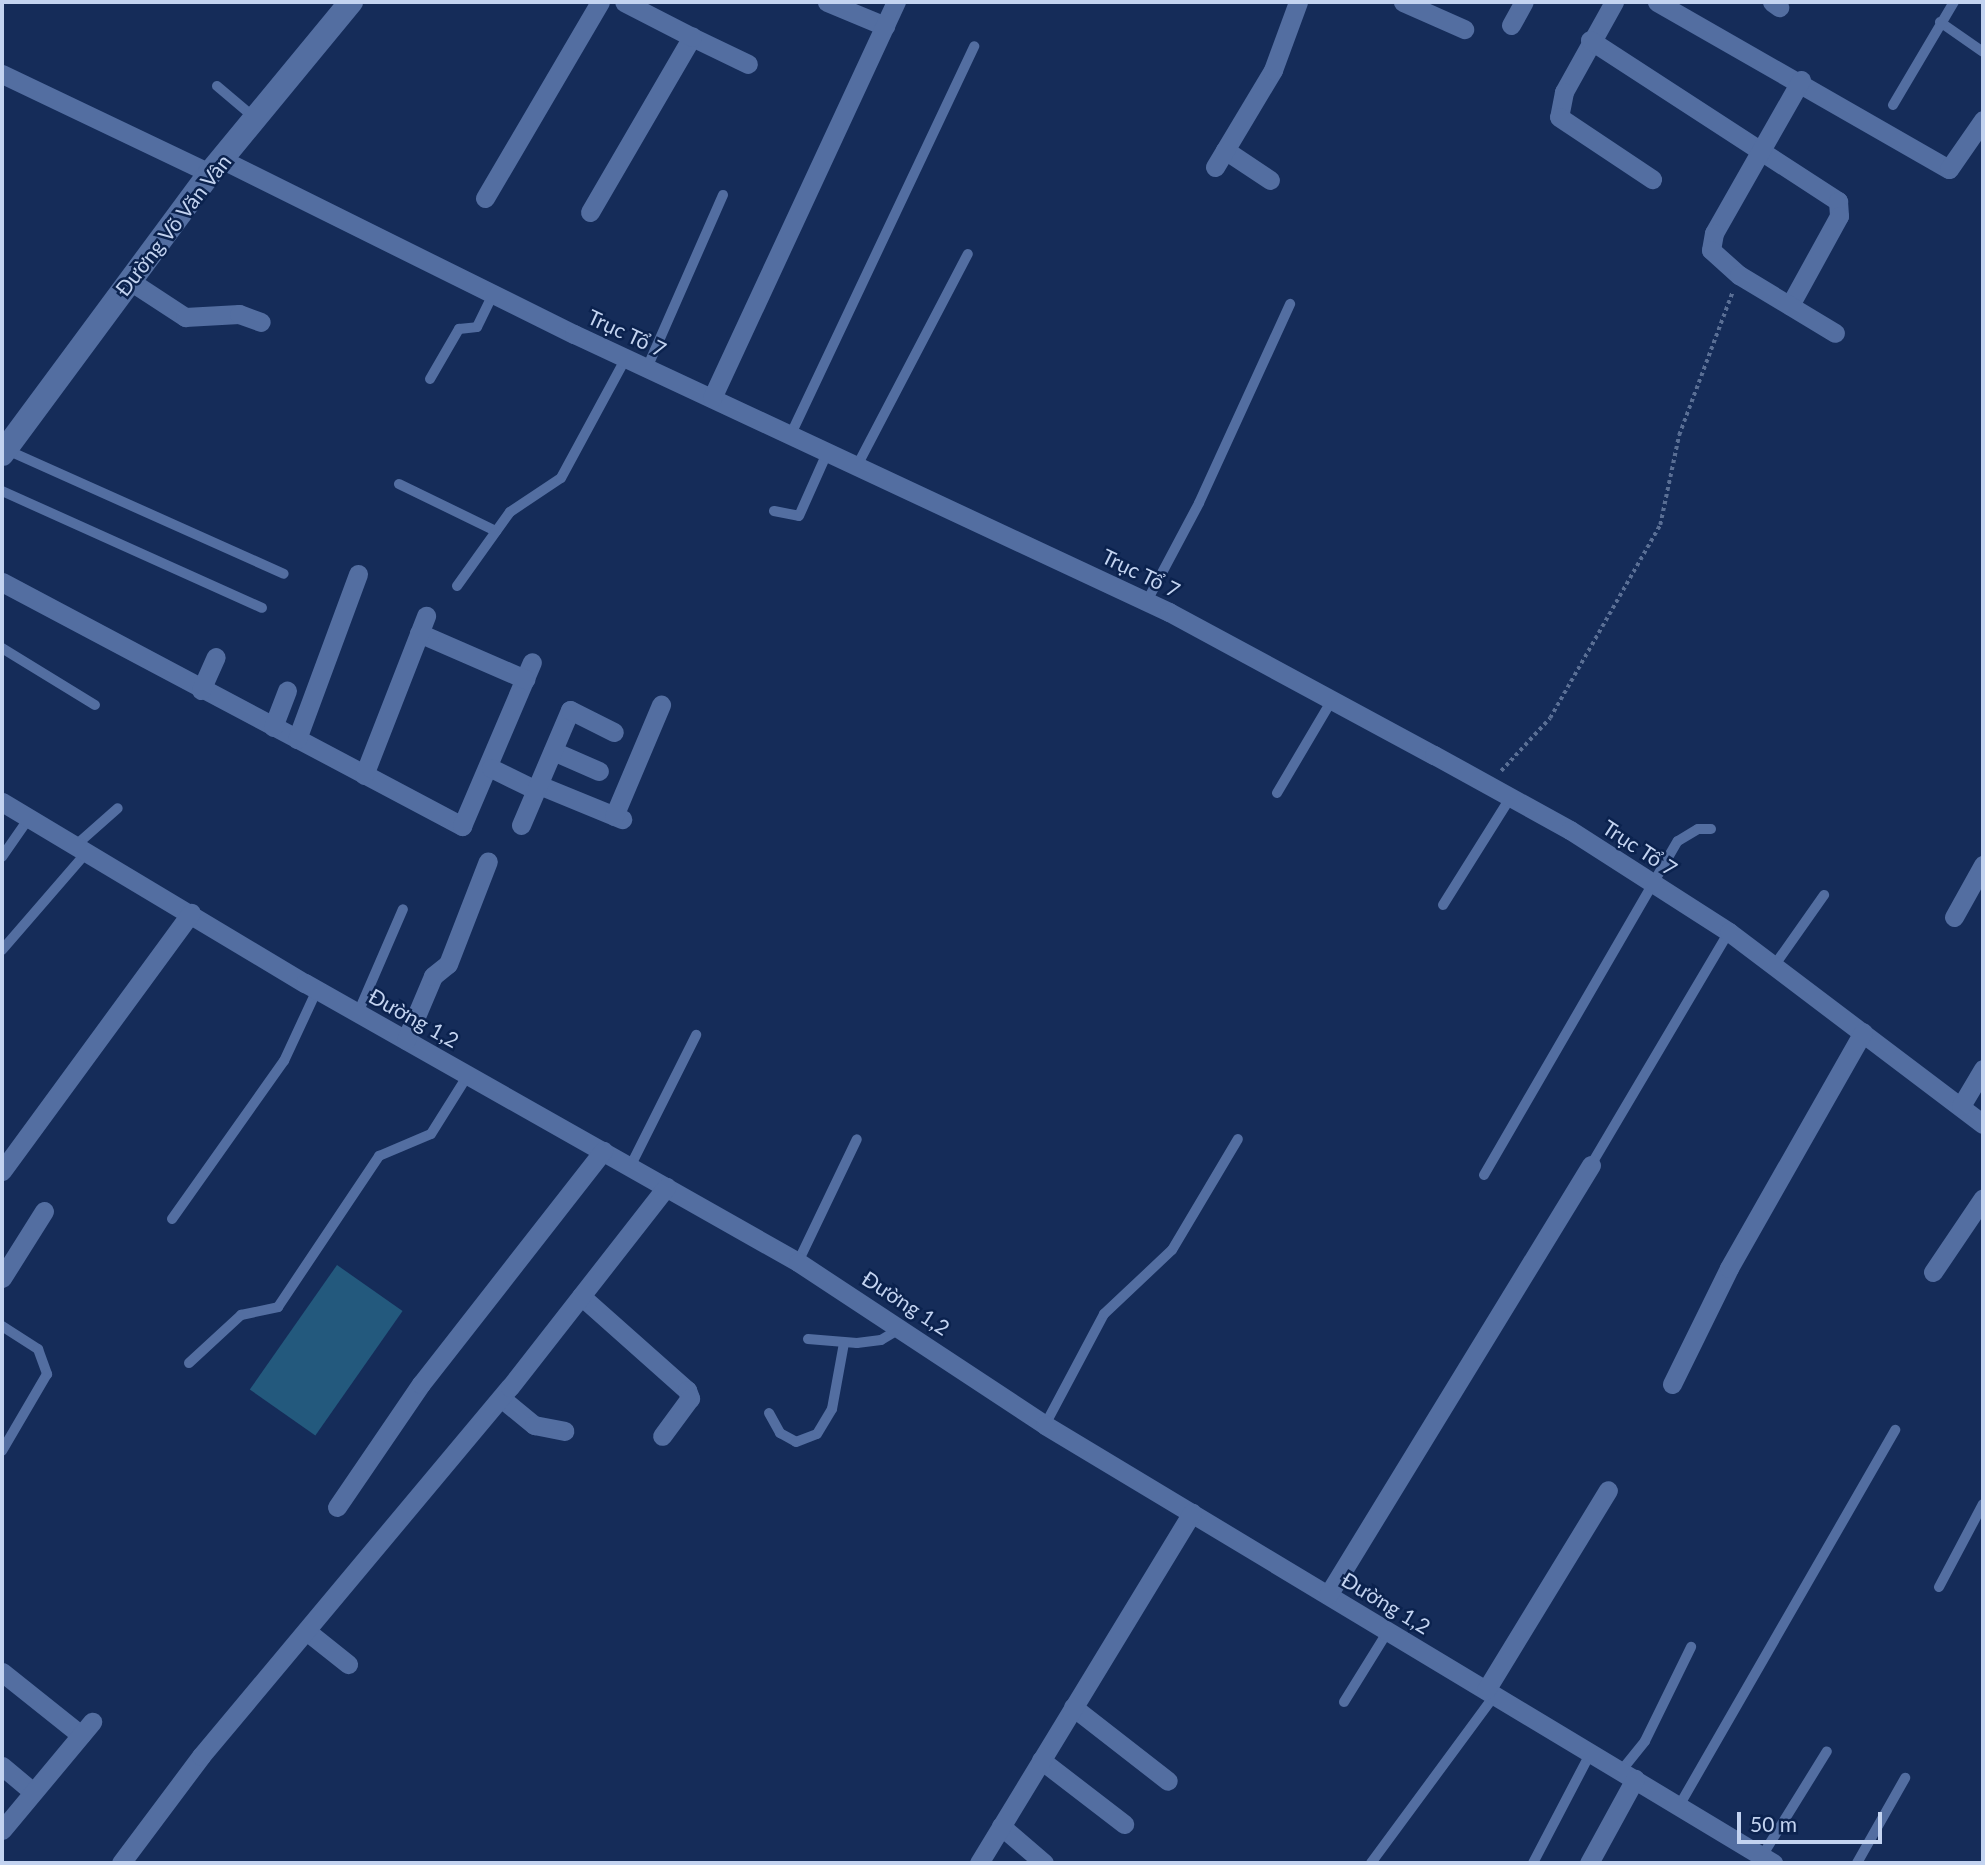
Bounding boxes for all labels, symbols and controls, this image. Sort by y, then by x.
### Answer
street label: Đường Võ Văn Vân [109,148,237,302]
street label: Trục Tổ 7 [583,304,671,362]
street label: Trục Tổ 7 [1098,543,1184,603]
street label: Trục Tổ 7 [1598,814,1682,882]
street label: Đường 1,2 [365,983,463,1053]
street label: Đường 1,2 [858,1265,954,1341]
street label: Đường 1,2 [1337,1567,1435,1639]
scale bar [1740,1798,1885,1842]
text: 50 m [1750,1811,1797,1836]

